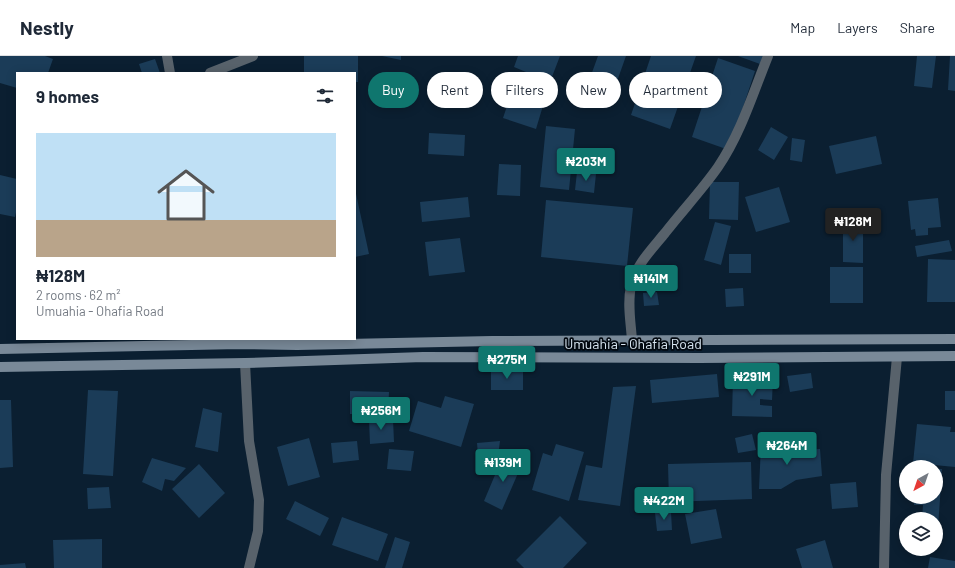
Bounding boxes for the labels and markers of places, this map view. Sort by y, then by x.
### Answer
pin: ₦203M [558,148,614,182]
pin: ₦128M [825,208,881,242]
pin: ₦141M [623,265,679,299]
pin: ₦275M [479,346,535,380]
pin: ₦291M [724,363,780,397]
pin: ₦256M [353,397,409,431]
pin: ₦264M [759,432,815,466]
pin: ₦139M [475,449,531,483]
pin: ₦422M [636,487,692,521]

